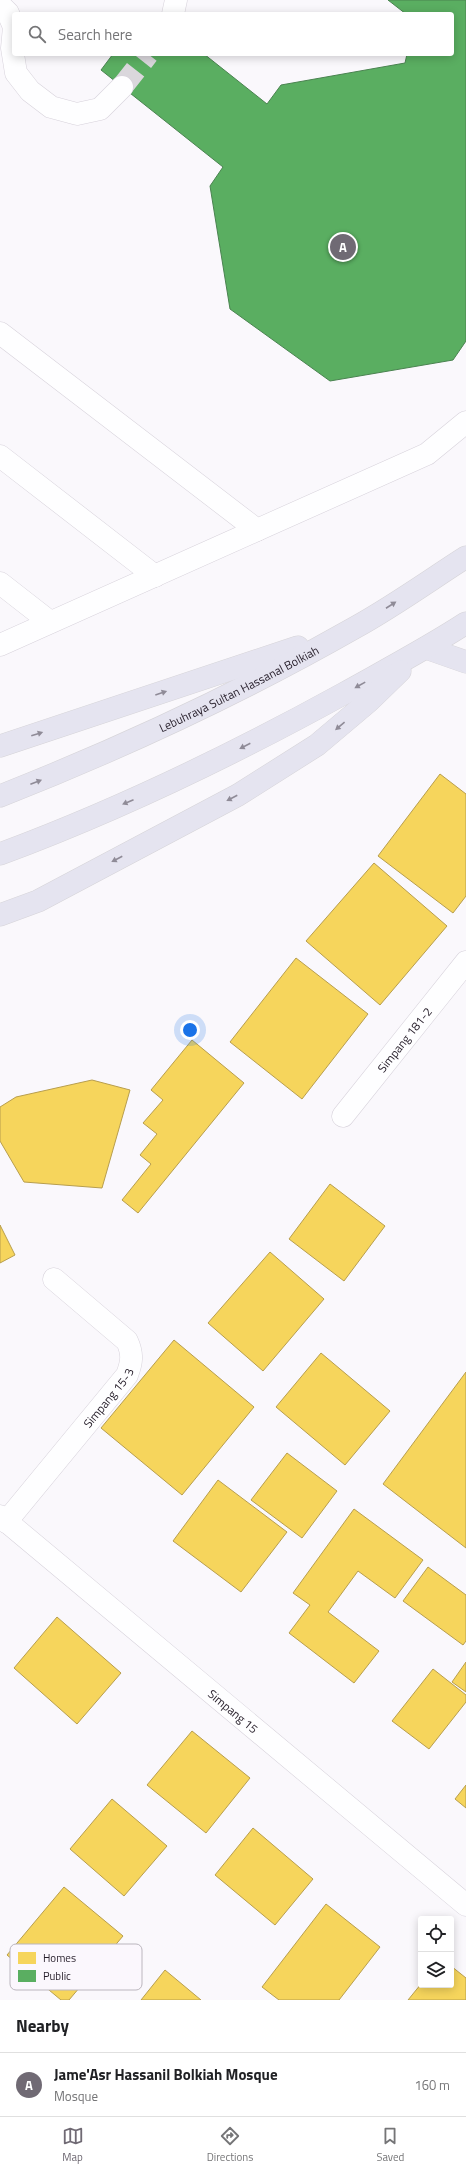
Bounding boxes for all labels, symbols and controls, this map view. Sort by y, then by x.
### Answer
search box [12,12,454,56]
icon: search [26,23,48,45]
text: Search here [58,23,132,46]
pin: A [330,232,356,262]
one-way arrow [386,601,396,609]
street label: Lebuhraya Sultan Hassanal Bolkiah [156,640,322,737]
one-way arrow [354,681,365,688]
one-way arrow [155,690,167,696]
one-way arrow [335,721,345,730]
one-way arrow [32,731,44,737]
one-way arrow [239,743,251,749]
one-way arrow [31,778,43,784]
one-way arrow [226,794,238,801]
one-way arrow [122,799,133,805]
one-way arrow [111,855,123,862]
street label: Simpang 181-2 [372,1003,436,1076]
your location [180,1020,200,1040]
street label: Simpang 15-3 [78,1365,138,1432]
street label: Simpang 15 [204,1684,263,1738]
map controls [418,1916,454,1988]
button: locate [418,1916,454,1952]
legend [10,1944,142,1990]
text: Homes [43,1950,76,1966]
button: layers [418,1952,454,1988]
text: Public [43,1968,71,1984]
text: Nearby [16,2013,69,2039]
text: Jame'Asr Hassanil Bolkiah Mosque [54,2063,278,2086]
text: A [25,2075,33,2095]
text: 160 m [414,2075,450,2095]
text: Mosque [54,2086,98,2106]
tab: Map [62,2125,84,2165]
tab: Directions [207,2125,253,2165]
tab: Saved [376,2125,404,2165]

